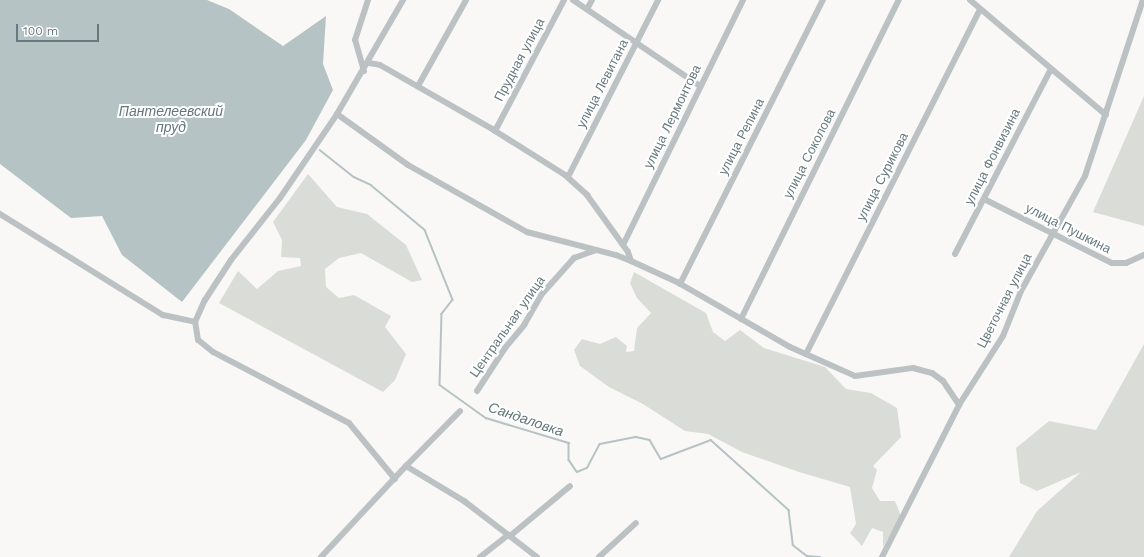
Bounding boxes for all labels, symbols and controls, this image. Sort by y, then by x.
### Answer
scale bar [18,16,101,42]
street label: Прудная улица [492,16,548,104]
text: 100 m [23,24,58,38]
street label: улица Левитана [574,37,632,131]
street label: улица Лермонтова [641,63,705,171]
street label: улица Репина [716,96,768,178]
water label: Пантелеевский пруд [119,103,223,136]
street label: улица Фонвизина [962,106,1024,208]
street label: улица Соколова [781,107,839,201]
street label: улица Сурикова [854,130,912,224]
street label: улица Пушкина [1023,201,1113,257]
street label: Цветочная улица [974,251,1036,351]
street label: Центральная улица [467,273,549,381]
water label: Сандаловка [486,398,566,440]

